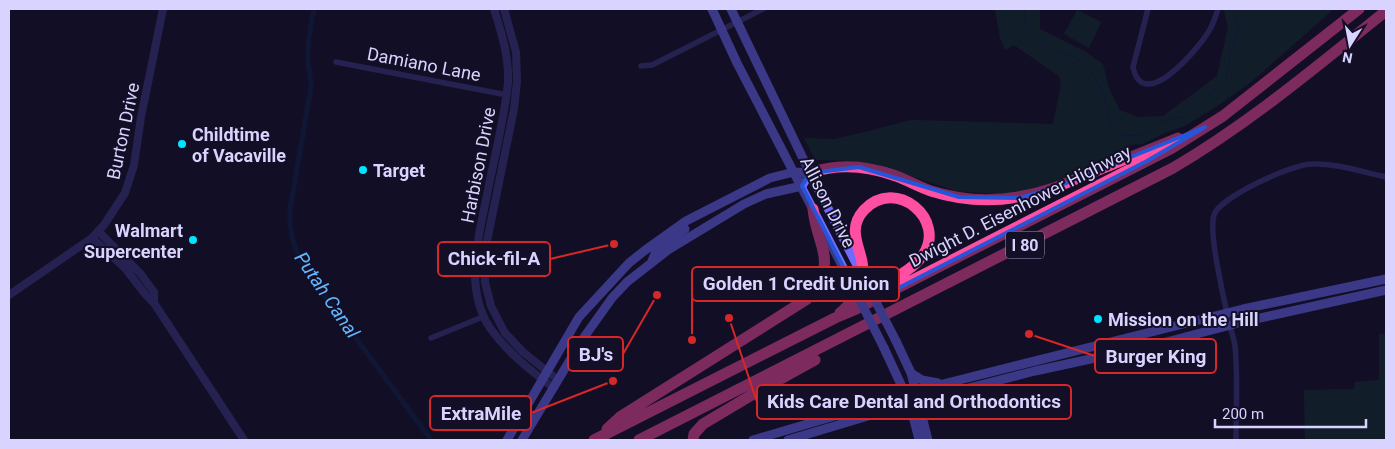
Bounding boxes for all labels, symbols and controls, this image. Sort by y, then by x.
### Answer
north arrow [1325,20,1375,70]
street label: Damiano Lane [365,43,483,85]
text: N [1341,49,1354,67]
street label: Burton Drive [102,81,144,181]
street label: Harbison Drive [456,105,500,225]
place label: Childtime of Vacaville [192,124,286,166]
marker: Childtime of Vacaville [176,138,188,150]
street label: Dwight D. Eisenhower Highway [905,141,1135,271]
street label: Allison Drive [796,153,860,251]
place label: Target [373,160,425,181]
marker: Target [357,164,369,176]
place label: Walmart Supercenter [84,220,183,262]
road number: I 80 [1006,232,1044,258]
marker: Walmart Supercenter [187,234,199,246]
callout: Chick-fil-A [438,242,550,276]
water label: Putah Canal [290,247,365,343]
text: Chick-fil-A [448,247,540,270]
callout: Golden 1 Credit Union [692,267,899,301]
text: Golden 1 Credit Union [703,272,889,295]
place label: Mission on the Hill [1108,309,1259,330]
marker: Mission on the Hill [1092,313,1104,325]
callout: BJ's [568,337,623,371]
callout: Burger King [1095,339,1216,373]
text: BJ's [579,343,614,366]
text: Burger King [1106,345,1206,368]
callout: Kids Care Dental and Orthodontics [757,385,1071,419]
text: Kids Care Dental and Orthodontics [767,390,1061,413]
callout: ExtraMile [430,396,531,430]
scale bar [1215,396,1366,428]
text: ExtraMile [441,402,521,425]
text: 200 m [1222,405,1264,423]

